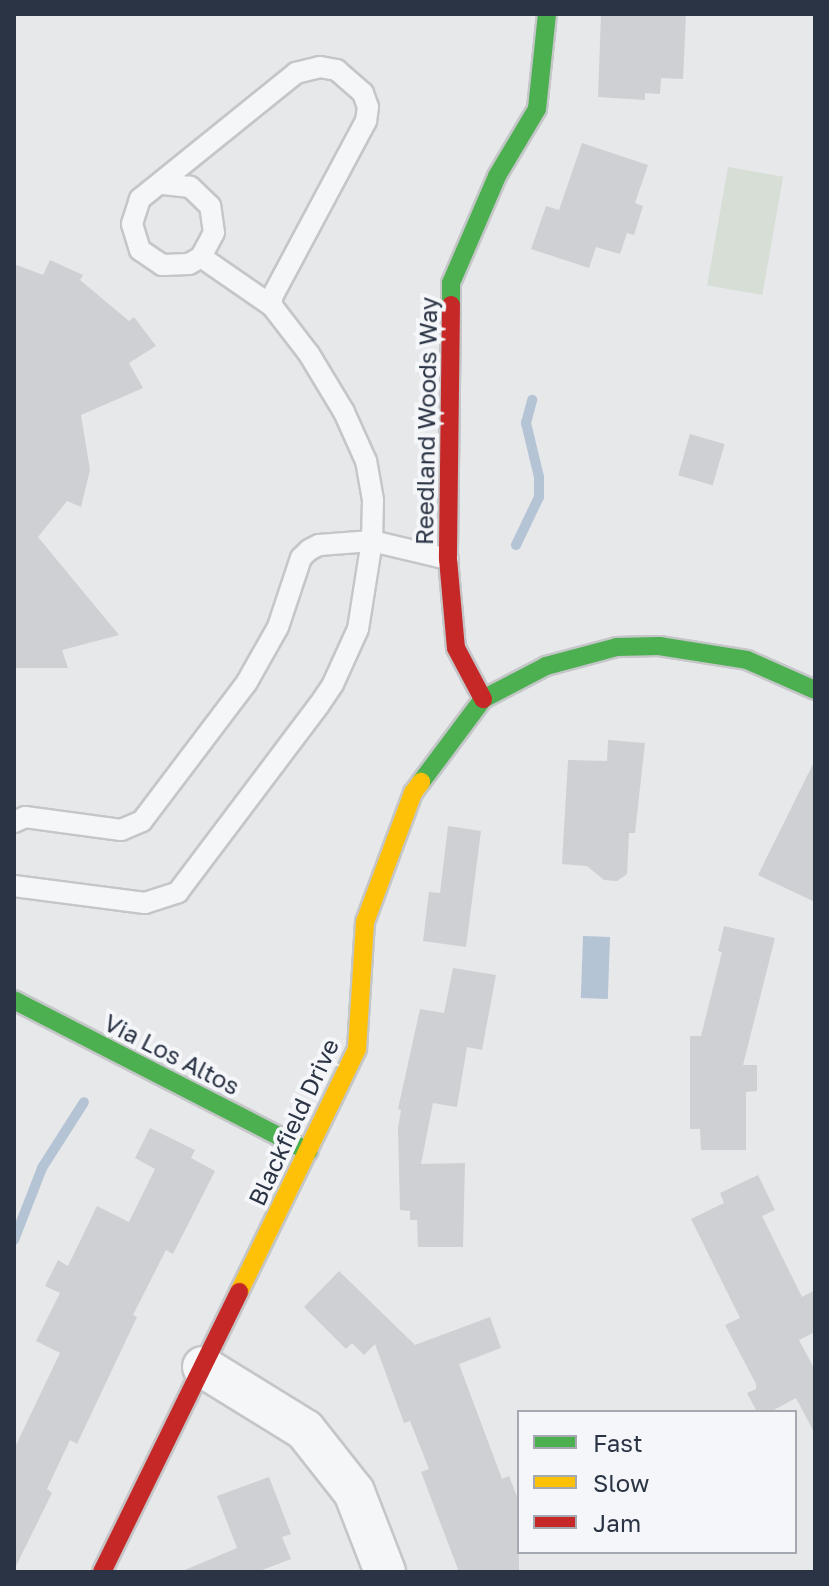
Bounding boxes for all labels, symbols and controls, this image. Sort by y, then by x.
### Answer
street label: Reedland Woods Way [409,297,443,545]
street label: Via Los Altos [99,1008,245,1100]
street label: Blackfield Drive [242,1034,344,1210]
legend [517,1410,797,1554]
text: Fast [593,1428,643,1457]
text: Slow [593,1468,649,1497]
text: Jam [593,1508,641,1537]

